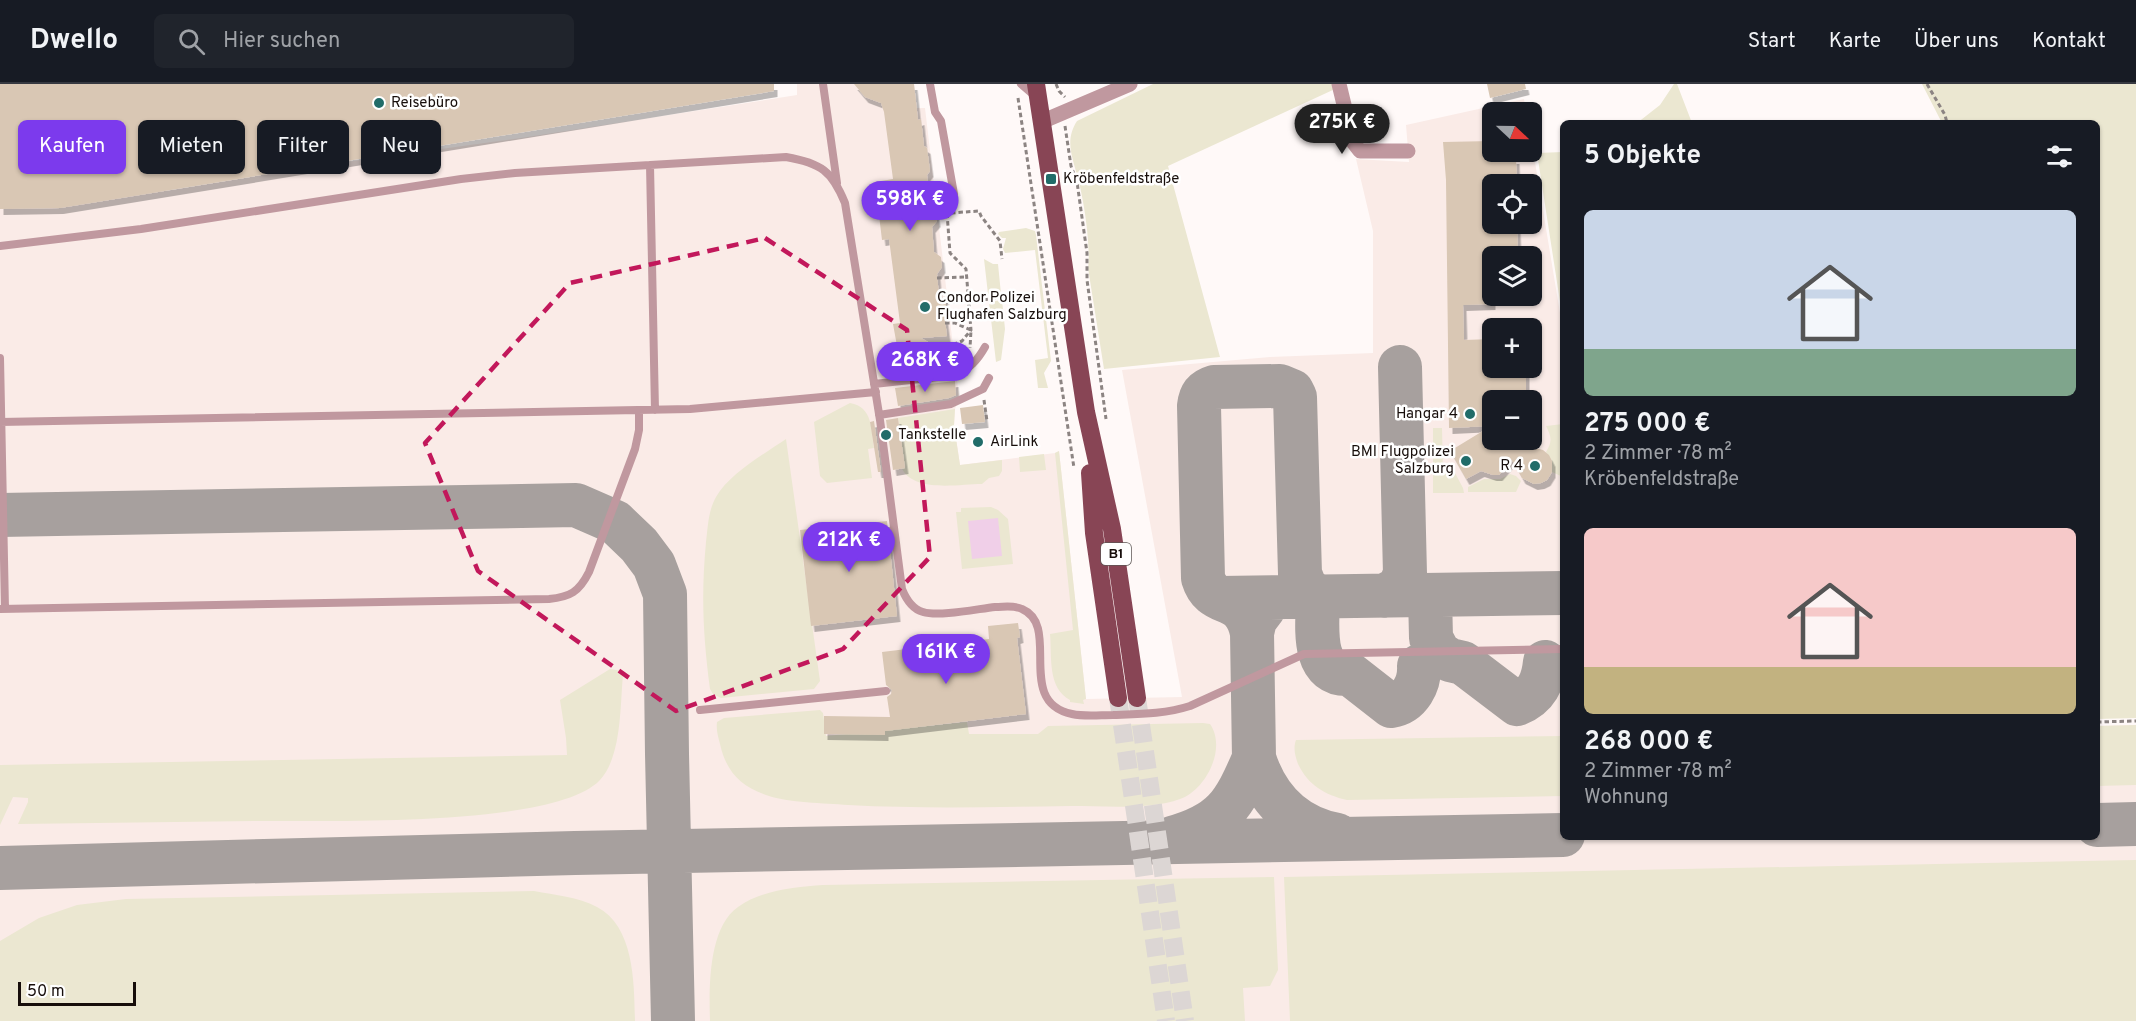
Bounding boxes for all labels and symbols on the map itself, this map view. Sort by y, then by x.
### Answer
place label: Reisebüro [391,94,458,113]
marker: Reisebüro [372,96,386,110]
north arrow [1482,102,1542,162]
pin: 275K € [1293,104,1391,155]
place label: Kröbenfeldstraße [1063,170,1179,189]
marker: Kröbenfeldstraße [1044,172,1058,186]
pin: 598K € [861,181,959,232]
place label: Condor Polizei Flughafen Salzburg [937,289,1067,325]
marker: Condor Polizei Flughafen Salzburg [918,300,932,314]
pin: 268K € [876,342,974,393]
place label: Hangar 4 [1396,405,1458,424]
marker: Hangar 4 [1463,407,1477,421]
place label: Tankstelle [898,426,966,445]
marker: Tankstelle [879,428,893,442]
place label: AirLink [990,433,1038,452]
marker: AirLink [971,435,985,449]
place label: BMI Flugpolizei Salzburg [1351,443,1454,479]
marker: BMI Flugpolizei Salzburg [1459,454,1473,468]
place label: R 4 [1500,457,1523,476]
marker: R 4 [1528,459,1542,473]
pin: 212K € [800,522,898,573]
road number: B1 [1101,543,1131,565]
pin: 161K € [897,634,995,685]
scale bar [18,979,136,1006]

